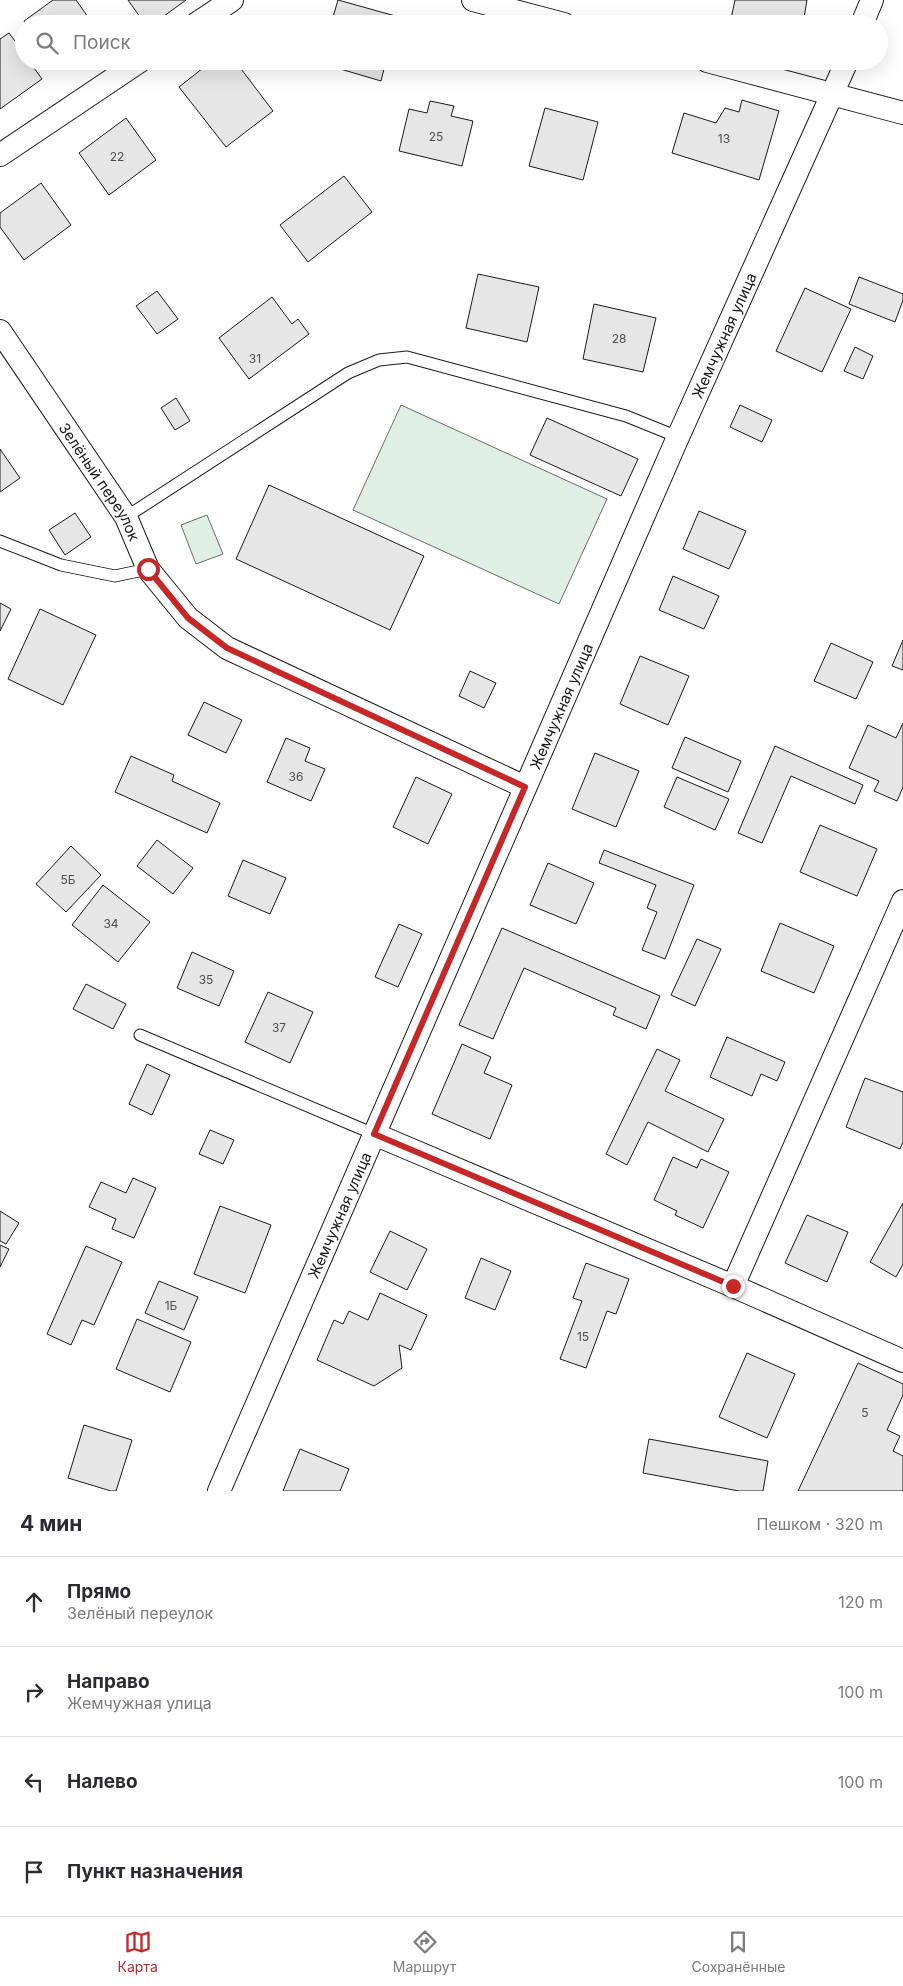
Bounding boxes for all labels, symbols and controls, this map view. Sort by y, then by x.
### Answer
search box [15,15,888,70]
icon: search [33,29,61,57]
text: Поиск [73,31,131,54]
house number: 25 [429,129,443,144]
house number: 13 [718,131,730,146]
house number: 22 [110,149,124,164]
street label: Жемчужная улица [687,270,760,401]
house number: 28 [612,331,626,346]
house number: 31 [249,351,261,366]
street label: Зелёный переулок [55,419,144,544]
route start [137,558,160,581]
street label: Жемчужная улица [525,640,597,772]
house number: 36 [289,769,303,784]
house number: 5Б [60,872,76,887]
house number: 34 [103,916,119,931]
house number: 35 [199,972,213,987]
house number: 37 [272,1020,286,1035]
street label: Жемчужная улица [303,1149,375,1281]
route end [722,1275,745,1298]
house number: 1Б [165,1298,178,1313]
house number: 15 [577,1329,589,1344]
house number: 5 [861,1405,869,1420]
text: 4 мин [20,1511,82,1536]
text: Пешком · 320 m [757,1514,883,1534]
text: Прямо [67,1580,131,1603]
icon: ahead [20,1588,48,1616]
text: 120 m [838,1592,883,1612]
text: Зелёный переулок [67,1603,213,1623]
text: Направо [67,1670,150,1693]
icon: right [20,1678,48,1706]
text: 100 m [838,1682,883,1702]
text: Жемчужная улица [67,1693,212,1713]
icon: left [20,1768,48,1796]
text: Налево [67,1770,138,1793]
text: 100 m [838,1772,883,1792]
icon: arrive [20,1858,48,1886]
text: Пункт назначения [67,1860,243,1883]
tab: Карта [118,1928,158,1975]
tab: Маршрут [393,1928,456,1975]
tab: Сохранённые [691,1928,785,1975]

